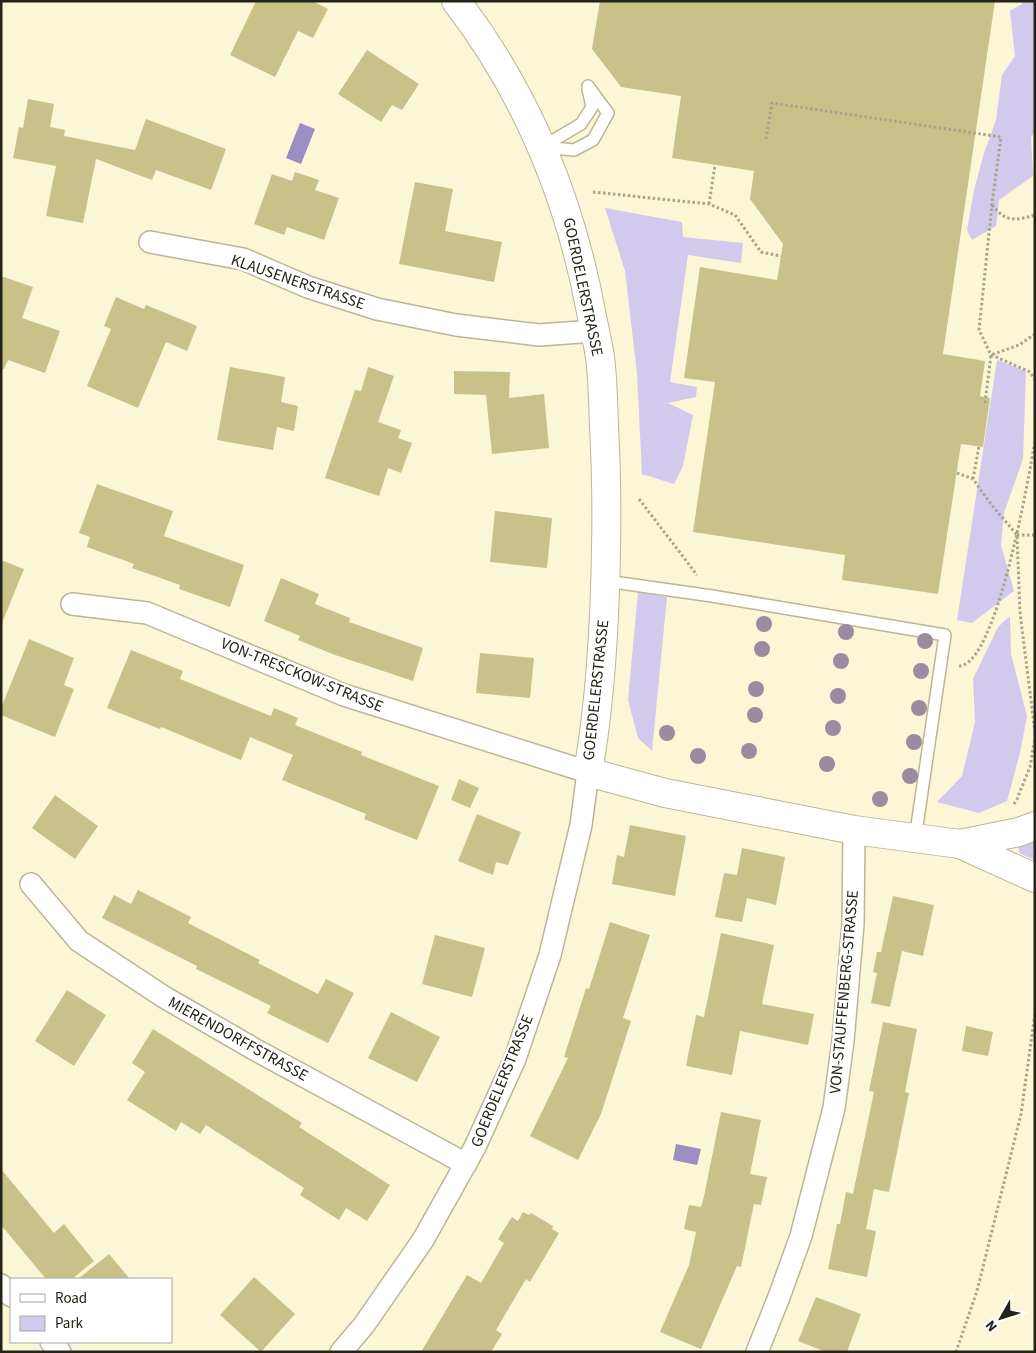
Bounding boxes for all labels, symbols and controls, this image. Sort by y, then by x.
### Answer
street label: GOERDELERSTRASSE [558,216,608,358]
street label: KLAUSENERSTRASSE [228,249,368,315]
street label: GOERDELERSTRASSE [578,619,614,761]
street label: VON-TRESCKOW-STRASSE [217,632,387,718]
street label: VON-STAUFFENBERG-STRASSE [824,889,864,1095]
street label: MIERENDORFFSTRASSE [164,991,312,1087]
street label: GOERDELERSTRASSE [465,1011,539,1151]
legend [10,1278,172,1343]
text: Road [55,1288,87,1309]
north arrow [976,1293,1026,1343]
text: Park [55,1313,84,1334]
text: N [981,1316,1002,1335]

